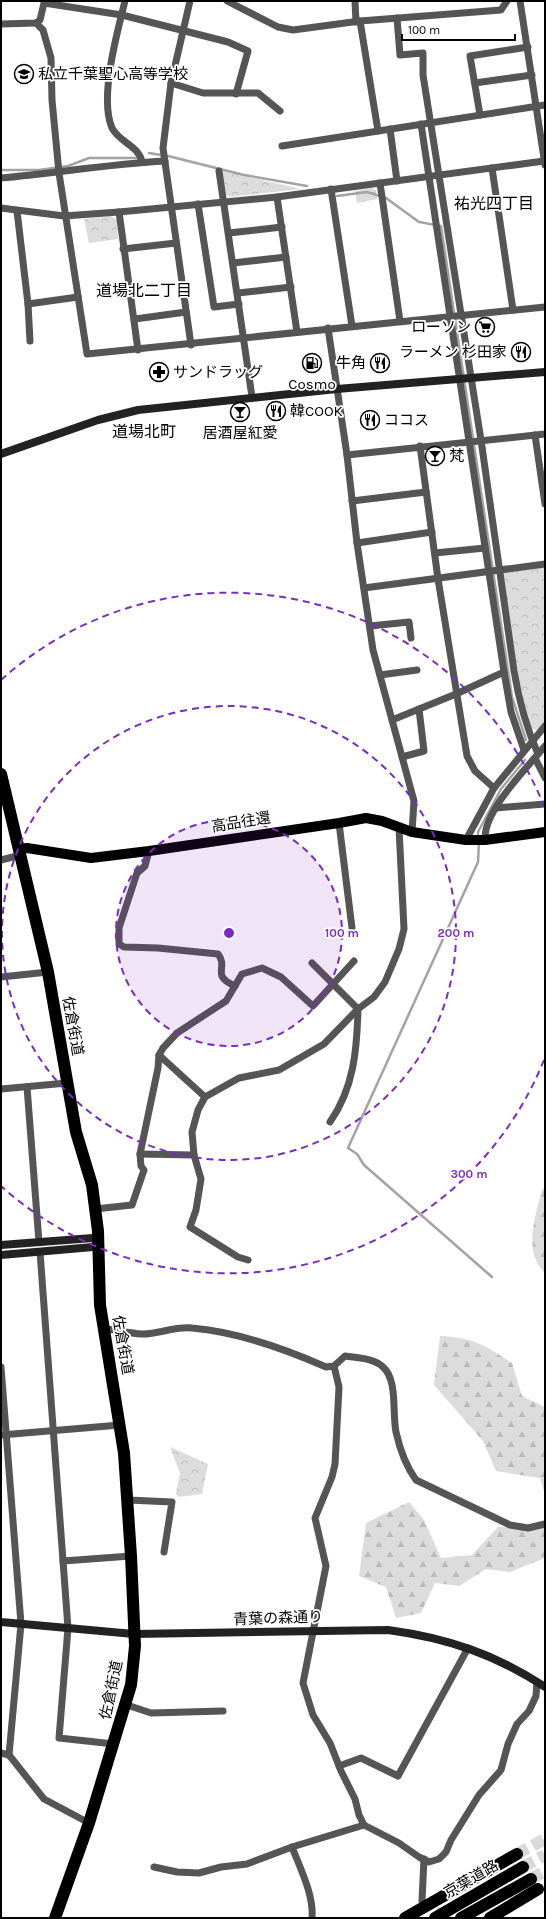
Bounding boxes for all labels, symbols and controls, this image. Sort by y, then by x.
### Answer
scale bar [402,16,515,42]
text: 100 m [408,23,440,37]
school or university icon: 私立千葉聖心高等学校 [13,63,35,85]
place label: 私立千葉聖心高等学校 [38,65,188,83]
district label: 祐光四丁目 [454,194,534,213]
district label: 道場北二丁目 [96,281,192,300]
supermarket icon: ローソン [474,316,496,338]
place label: ローソン [411,318,471,336]
restaurant icon: ラーメン 杉田家 [510,341,532,363]
place label: ラーメン 杉田家 [399,343,507,361]
fuel station icon: Cosmo [301,352,323,374]
restaurant icon: 牛角 [369,352,391,374]
place label: 牛角 [336,354,366,372]
pharmacy icon: サンドラッグ [148,361,170,383]
place label: サンドラッグ [173,363,263,381]
place label: Cosmo [288,375,336,393]
restaurant icon: 韓COOK [265,400,287,422]
bar icon: 居酒屋紅愛 [229,401,251,423]
place label: 韓COOK [290,402,343,420]
restaurant icon: ココス [359,409,381,431]
place label: ココス [384,411,429,429]
district label: 道場北町 [112,422,176,441]
place label: 居酒屋紅愛 [202,424,278,442]
bar icon: 梵 [424,445,446,467]
place label: 梵 [449,447,464,465]
street label: 高品往還 [210,808,272,836]
centre of rings [222,926,236,940]
text: 100 m [325,926,359,940]
text: 200 m [438,926,474,940]
street label: 佐倉街道 [59,995,87,1057]
text: 300 m [450,1167,488,1181]
street label: 佐倉街道 [109,1314,137,1376]
street label: 青葉の森通り [233,1607,323,1629]
street label: 佐倉街道 [96,1659,126,1721]
street label: 京葉道路 [441,1856,501,1902]

